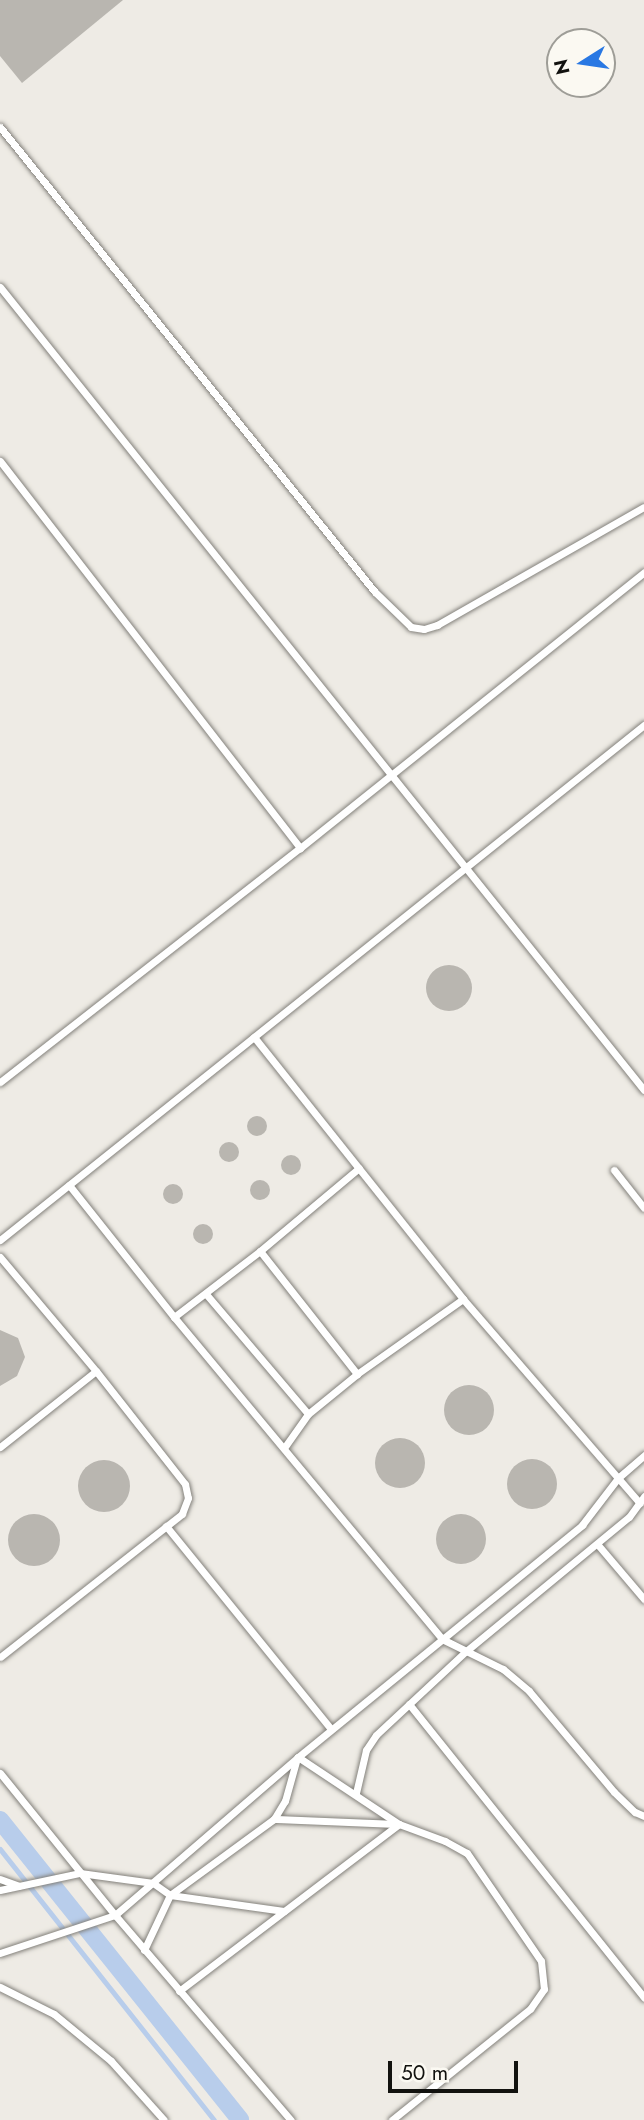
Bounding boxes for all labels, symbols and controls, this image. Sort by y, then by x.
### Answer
north arrow [546,28,616,98]
text: N [547,57,577,77]
scale bar [392,2046,522,2090]
text: 50 m [401,2058,448,2088]

